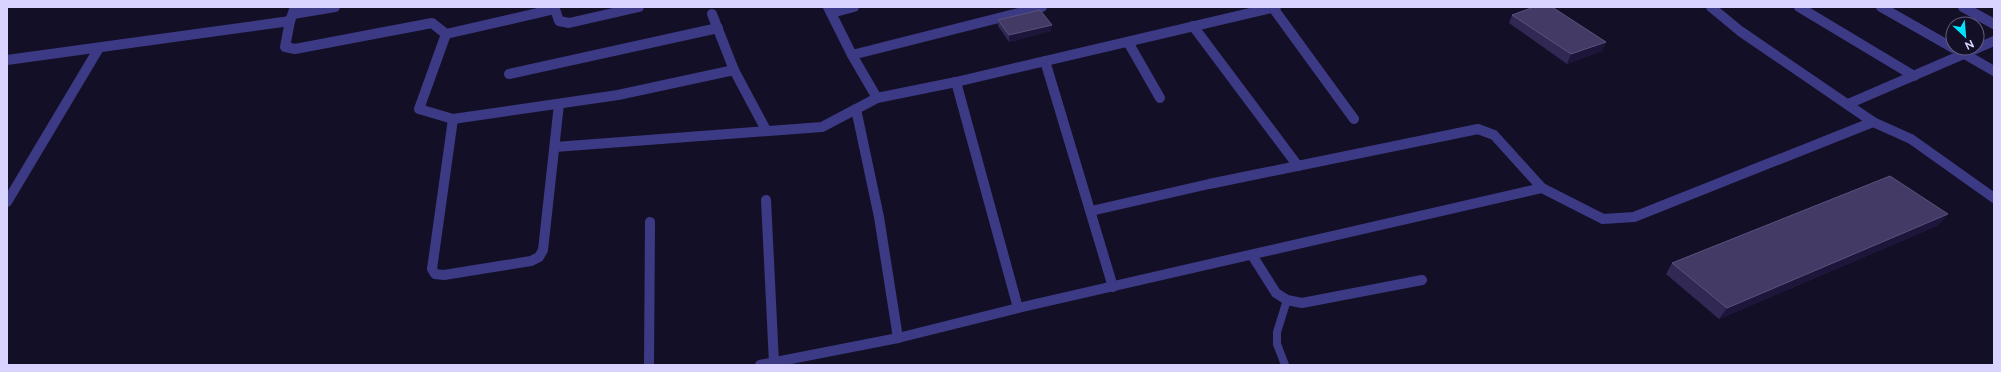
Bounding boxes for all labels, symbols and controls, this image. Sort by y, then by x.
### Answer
north arrow [1945,16,1985,56]
text: N [1963,37,1976,52]

